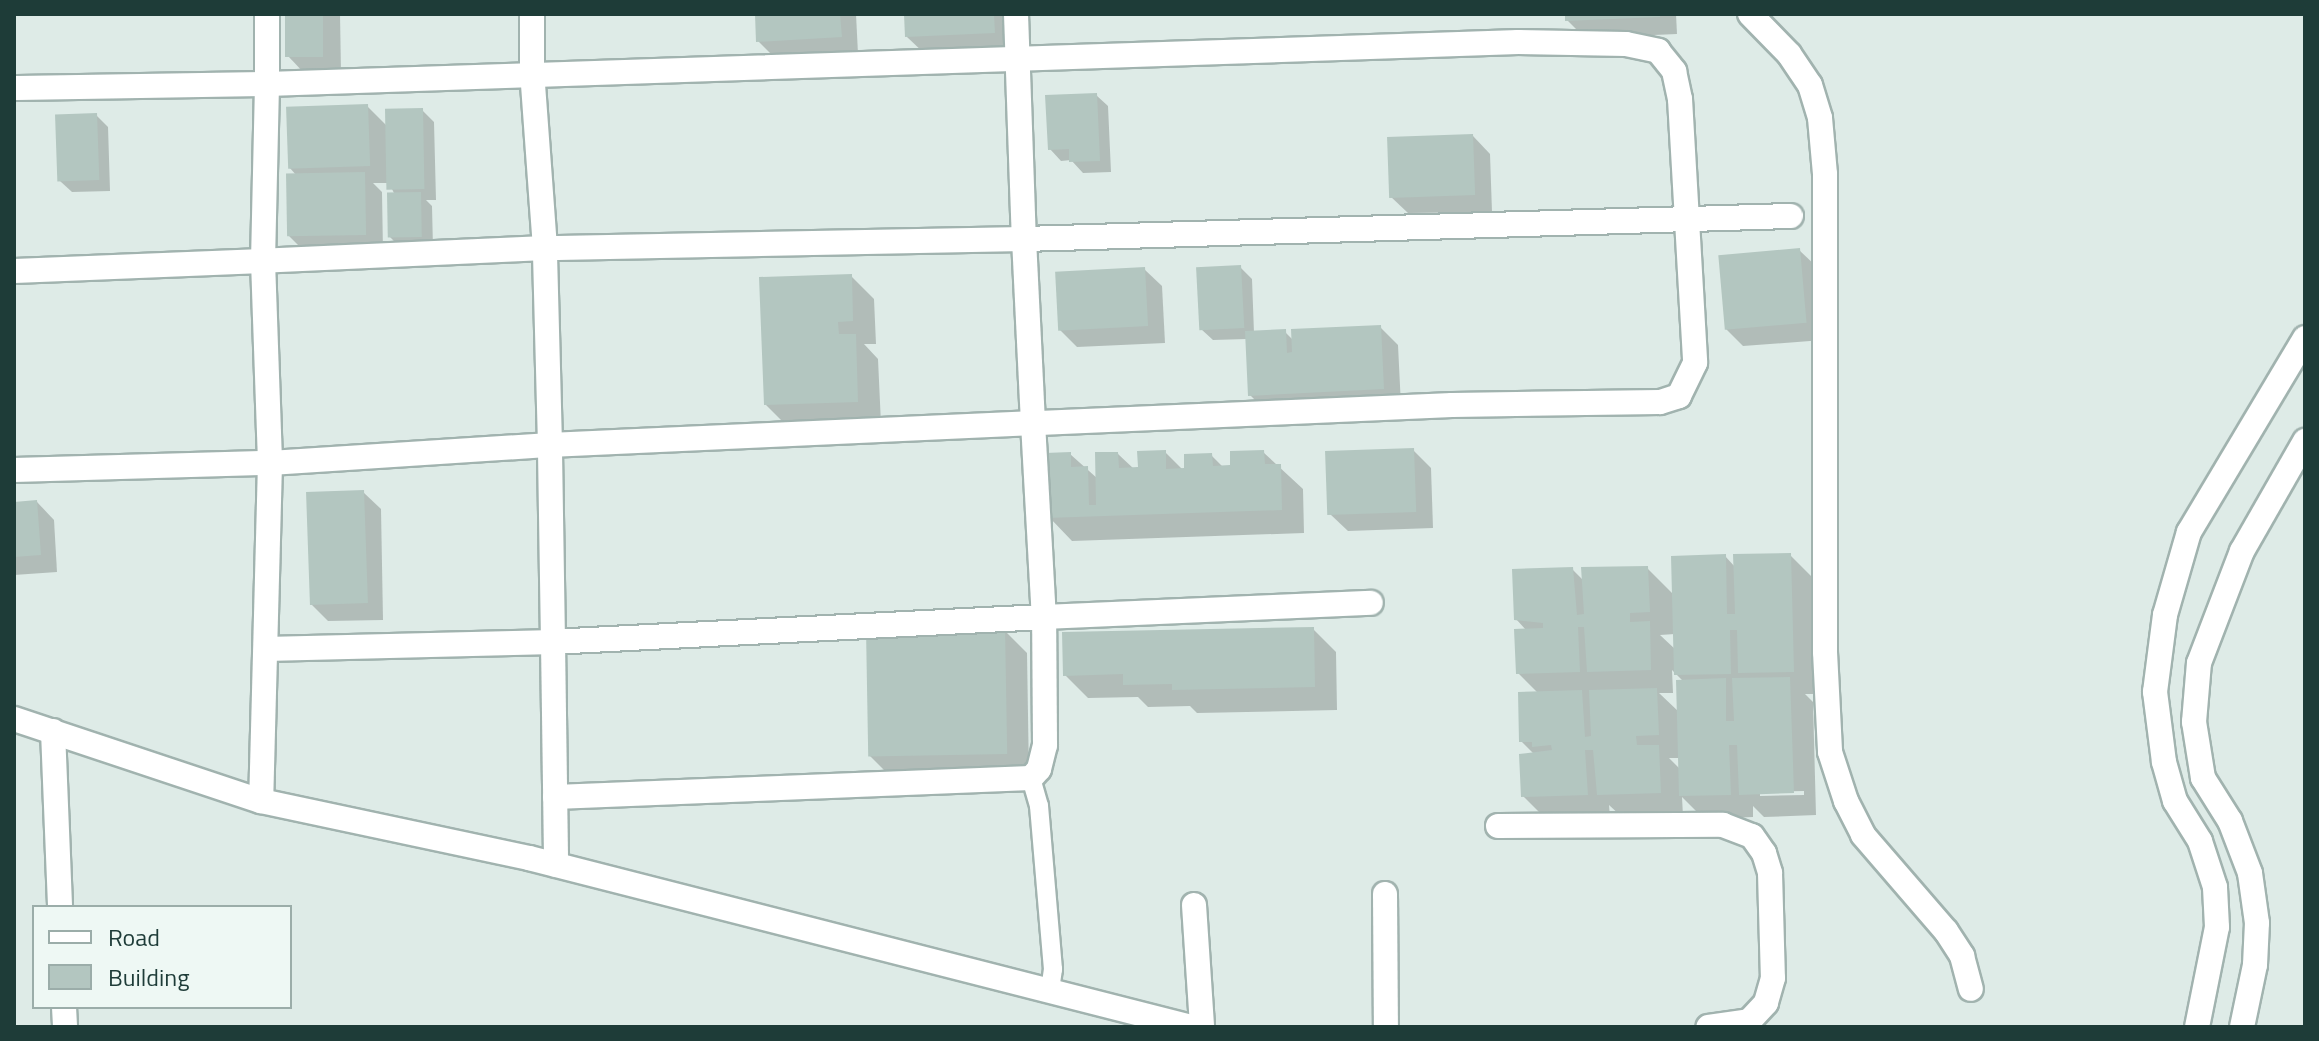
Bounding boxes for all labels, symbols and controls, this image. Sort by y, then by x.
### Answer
legend [32,905,292,1009]
text: Road [108,919,160,955]
text: Building [108,959,190,995]

